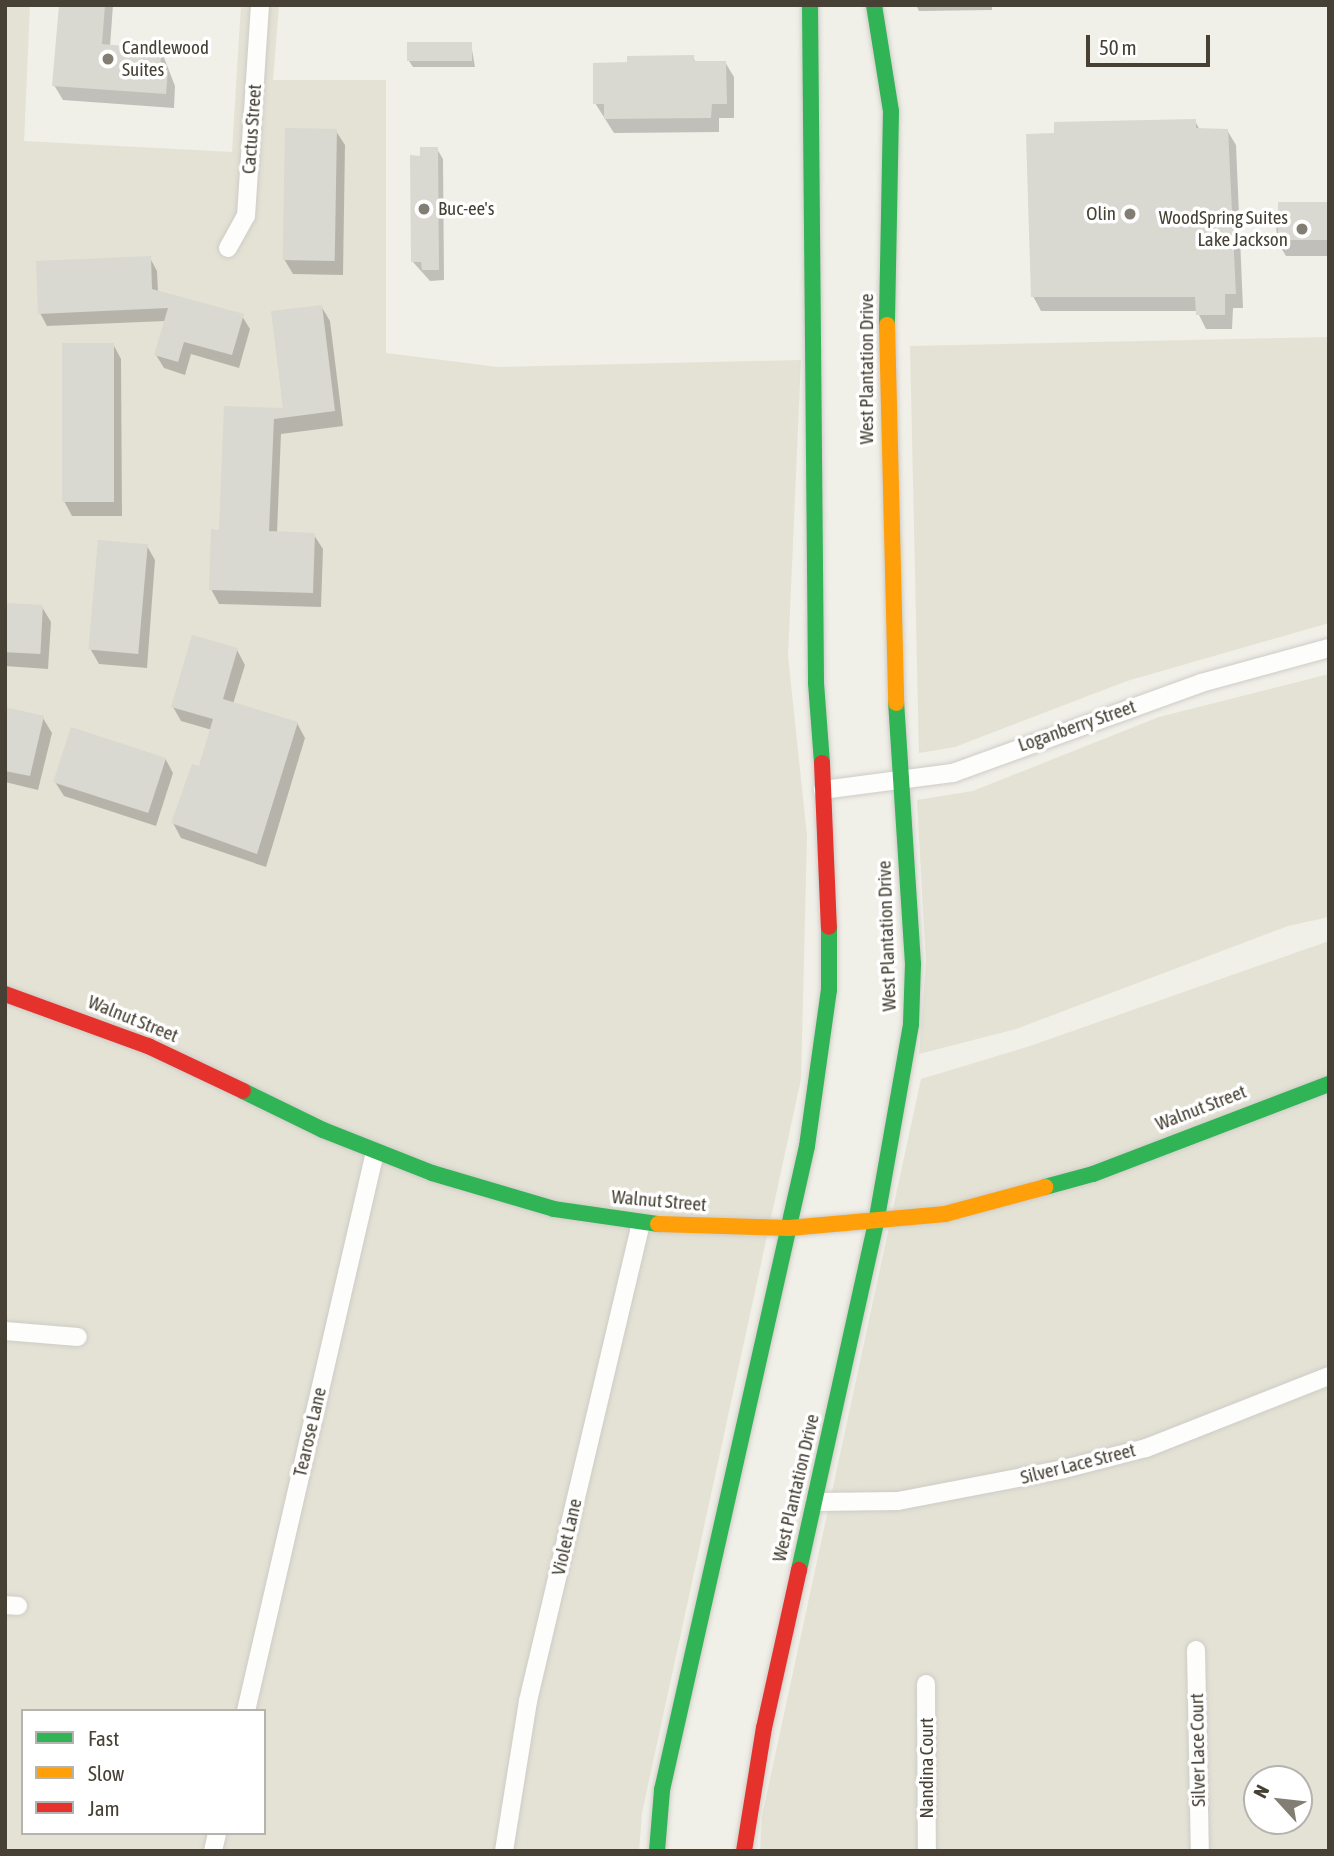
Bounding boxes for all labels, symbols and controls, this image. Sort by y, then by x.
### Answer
scale bar [1089,21,1213,65]
text: 50 m [1099,35,1137,59]
place label: Candlewood Suites [122,37,209,81]
marker: Candlewood Suites [100,51,116,67]
street label: Cactus Street [237,83,267,175]
place label: Buc-ee's [438,198,494,220]
marker: Buc-ee's [416,201,432,217]
place label: Olin [1086,203,1116,225]
marker: Olin [1122,206,1138,222]
place label: WoodSpring Suites Lake Jackson [1159,207,1288,251]
marker: WoodSpring Suites Lake Jackson [1294,221,1310,237]
street label: West Plantation Drive [856,294,878,444]
street label: Loganberry Street [1015,695,1139,757]
street label: West Plantation Drive [873,860,901,1012]
street label: Walnut Street [85,991,181,1047]
street label: Walnut Street [1152,1080,1250,1136]
street label: Walnut Street [611,1185,707,1217]
street label: Tearose Lane [289,1385,331,1479]
street label: West Plantation Drive [768,1412,824,1564]
street label: Silver Lace Street [1018,1439,1138,1489]
street label: Violet Lane [547,1496,587,1578]
street label: Silver Lace Court [1186,1693,1210,1807]
legend [21,1709,266,1835]
street label: Nandina Court [916,1718,938,1818]
text: Fast [88,1726,119,1750]
text: Slow [88,1761,124,1785]
north arrow [1243,1765,1313,1835]
text: N [1249,1781,1273,1801]
text: Jam [88,1796,120,1820]

